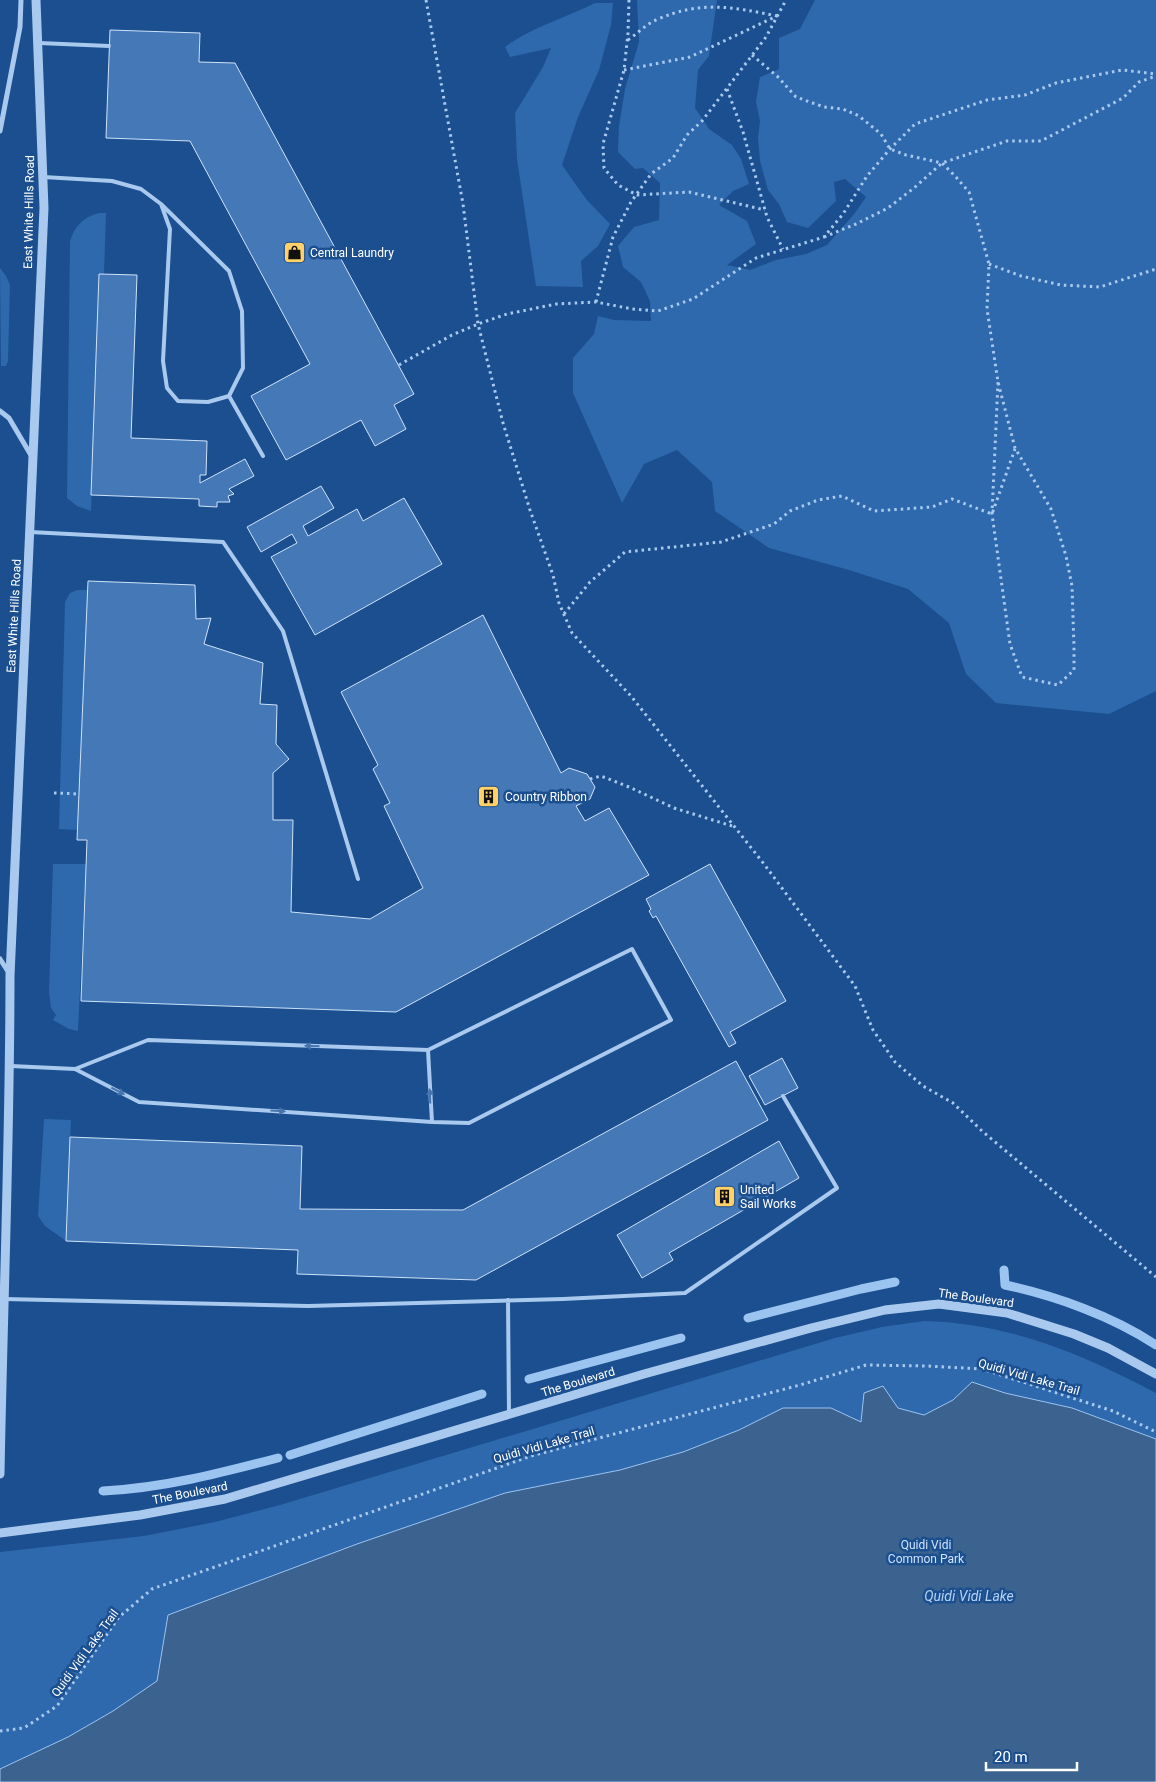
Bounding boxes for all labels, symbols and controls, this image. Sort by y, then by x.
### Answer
street label: East White Hills Road [21,155,37,269]
shop icon: Central Laundry [282,241,306,265]
place label: Central Laundry [310,246,394,260]
street label: East White Hills Road [4,559,24,673]
building icon: Country Ribbon [477,785,501,809]
place label: Country Ribbon [505,790,587,804]
one-way arrow [304,1042,320,1050]
one-way arrow [111,1087,126,1095]
one-way arrow [426,1088,434,1104]
one-way arrow [270,1108,286,1116]
place label: United Sail Works [740,1183,796,1211]
building icon: United Sail Works [712,1185,736,1209]
street label: The Boulevard [937,1286,1015,1310]
street label: Quidi Vidi Lake Trail [977,1356,1081,1398]
street label: The Boulevard [540,1364,616,1400]
street label: Quidi Vidi Lake Trail [492,1424,596,1466]
street label: The Boulevard [151,1479,229,1507]
park label: Quidi Vidi Common Park [888,1538,965,1566]
water label: Quidi Vidi Lake [924,1588,1014,1604]
street label: Quidi Vidi Lake Trail [49,1607,121,1699]
scale bar [986,1740,1077,1772]
text: 20 m [994,1748,1028,1766]

